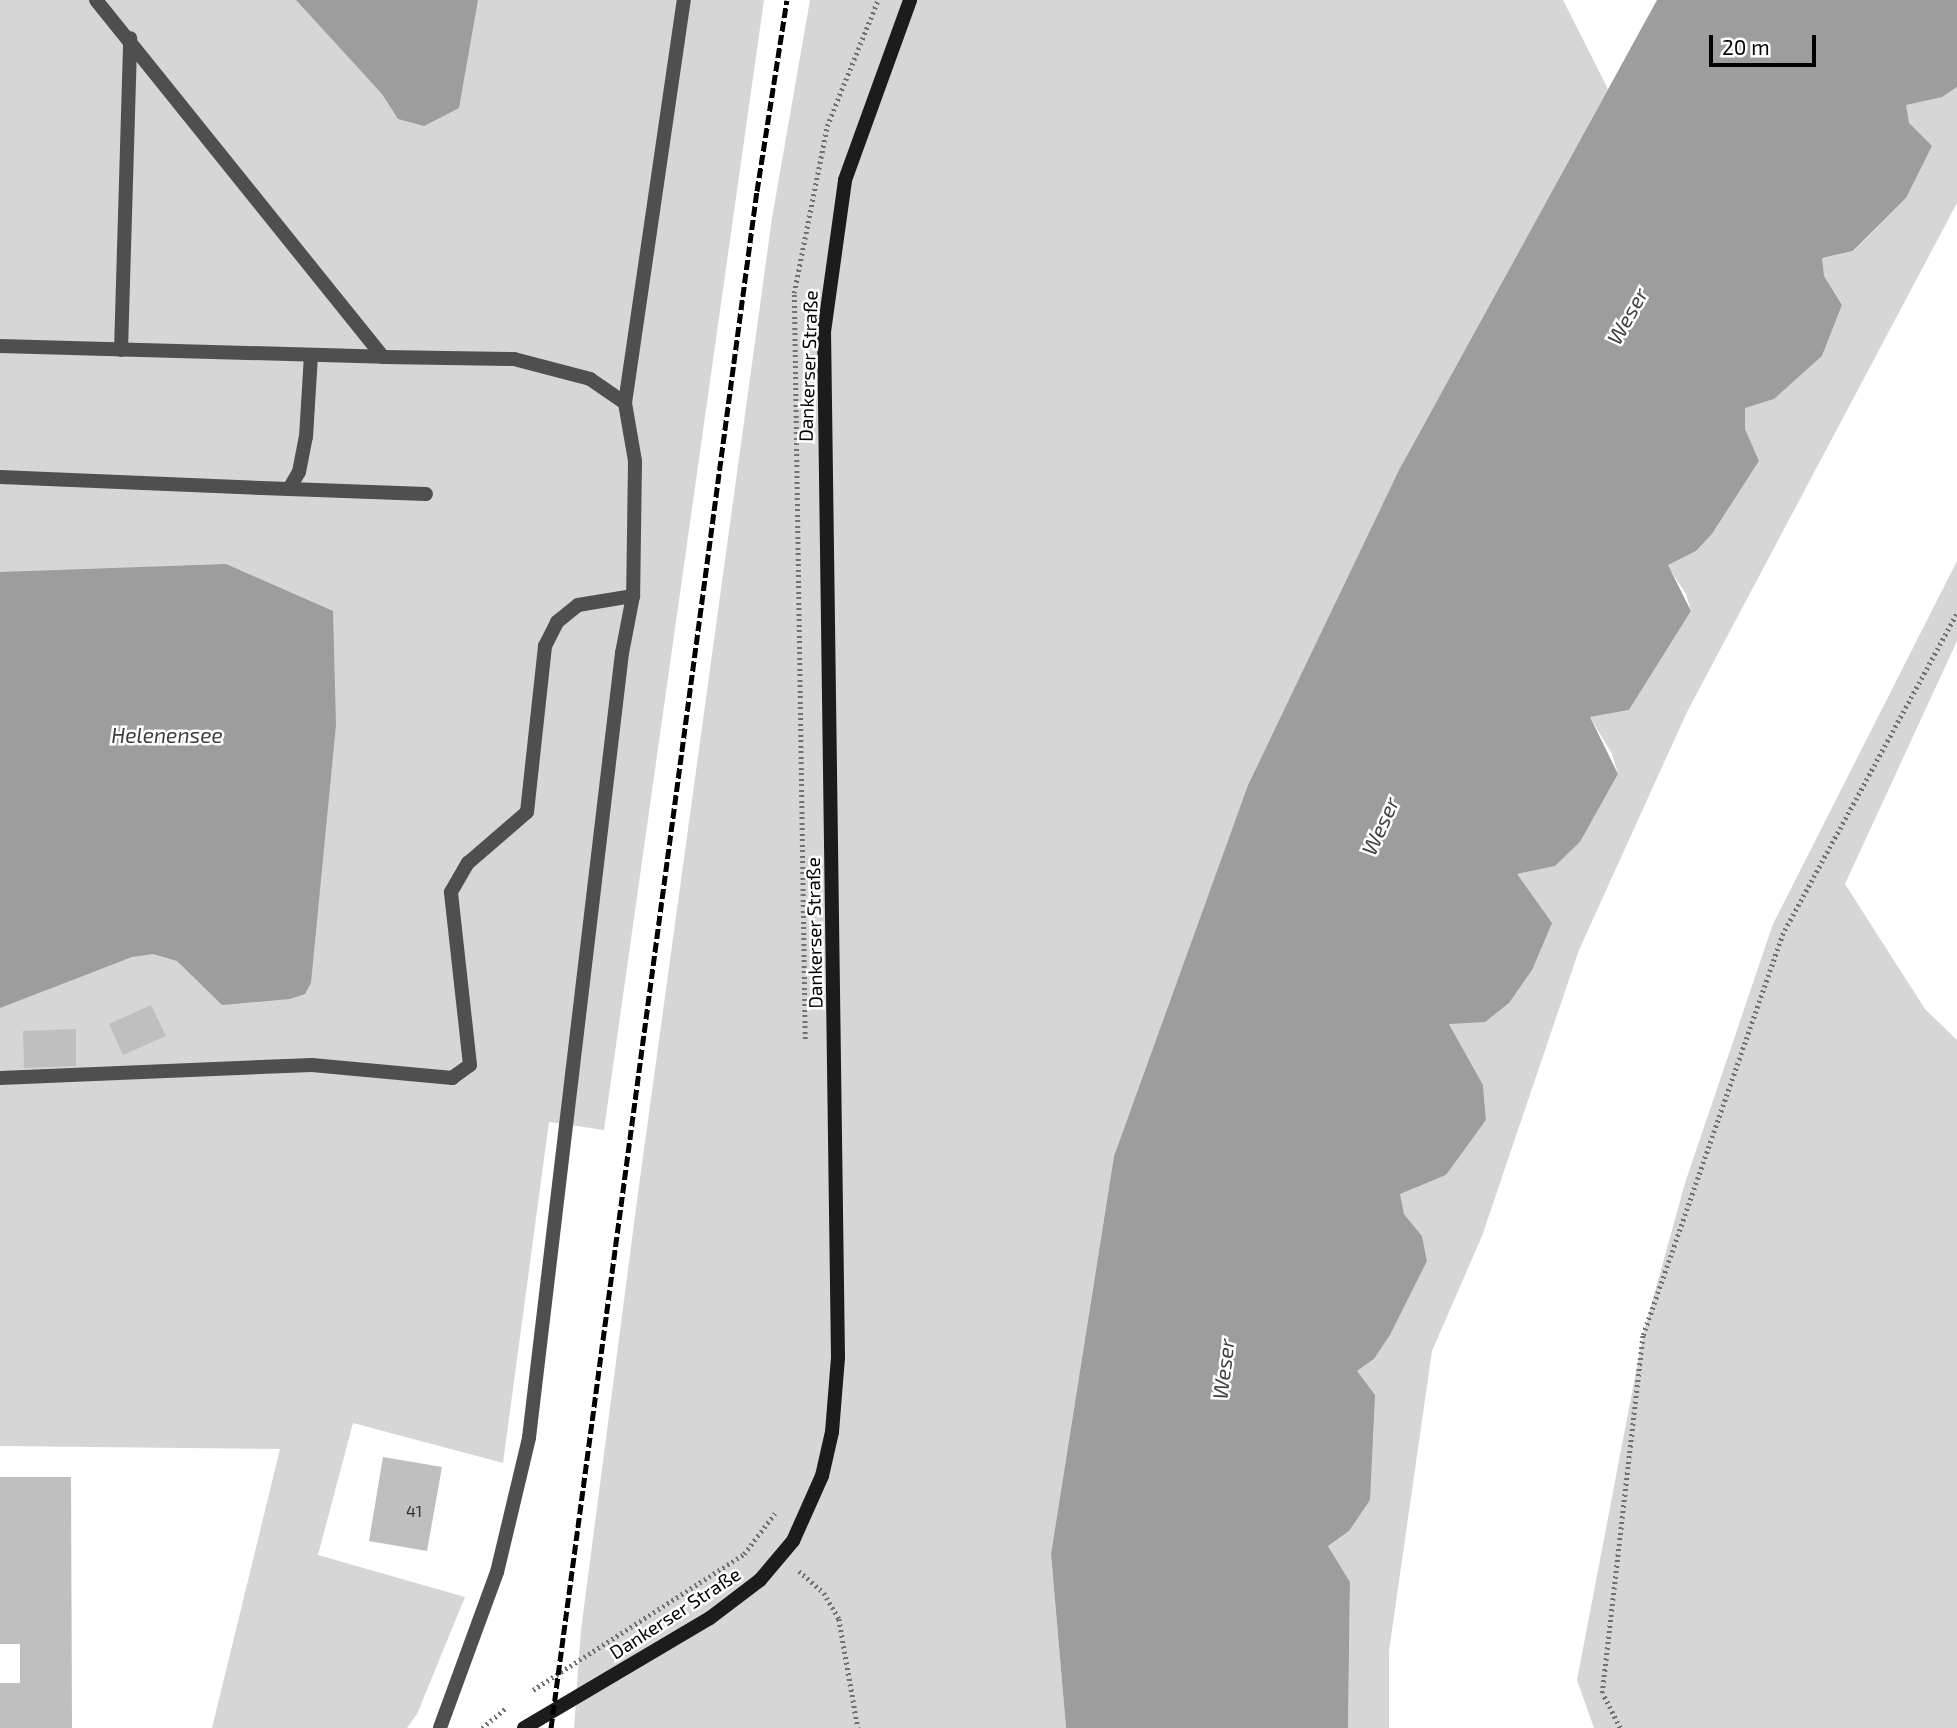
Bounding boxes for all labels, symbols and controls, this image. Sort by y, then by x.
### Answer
scale bar [1712,21,1819,65]
text: 20 m [1722,34,1770,59]
water label: Weser [1601,283,1653,349]
street label: Dankerser Straße [794,290,822,442]
water label: Helenensee [111,722,223,748]
water label: Weser [1356,793,1404,859]
street label: Dankerser Straße [801,857,827,1009]
water label: Weser [1207,1337,1239,1401]
house number: 41 [406,1501,422,1521]
street label: Dankerser Straße [605,1562,745,1664]

